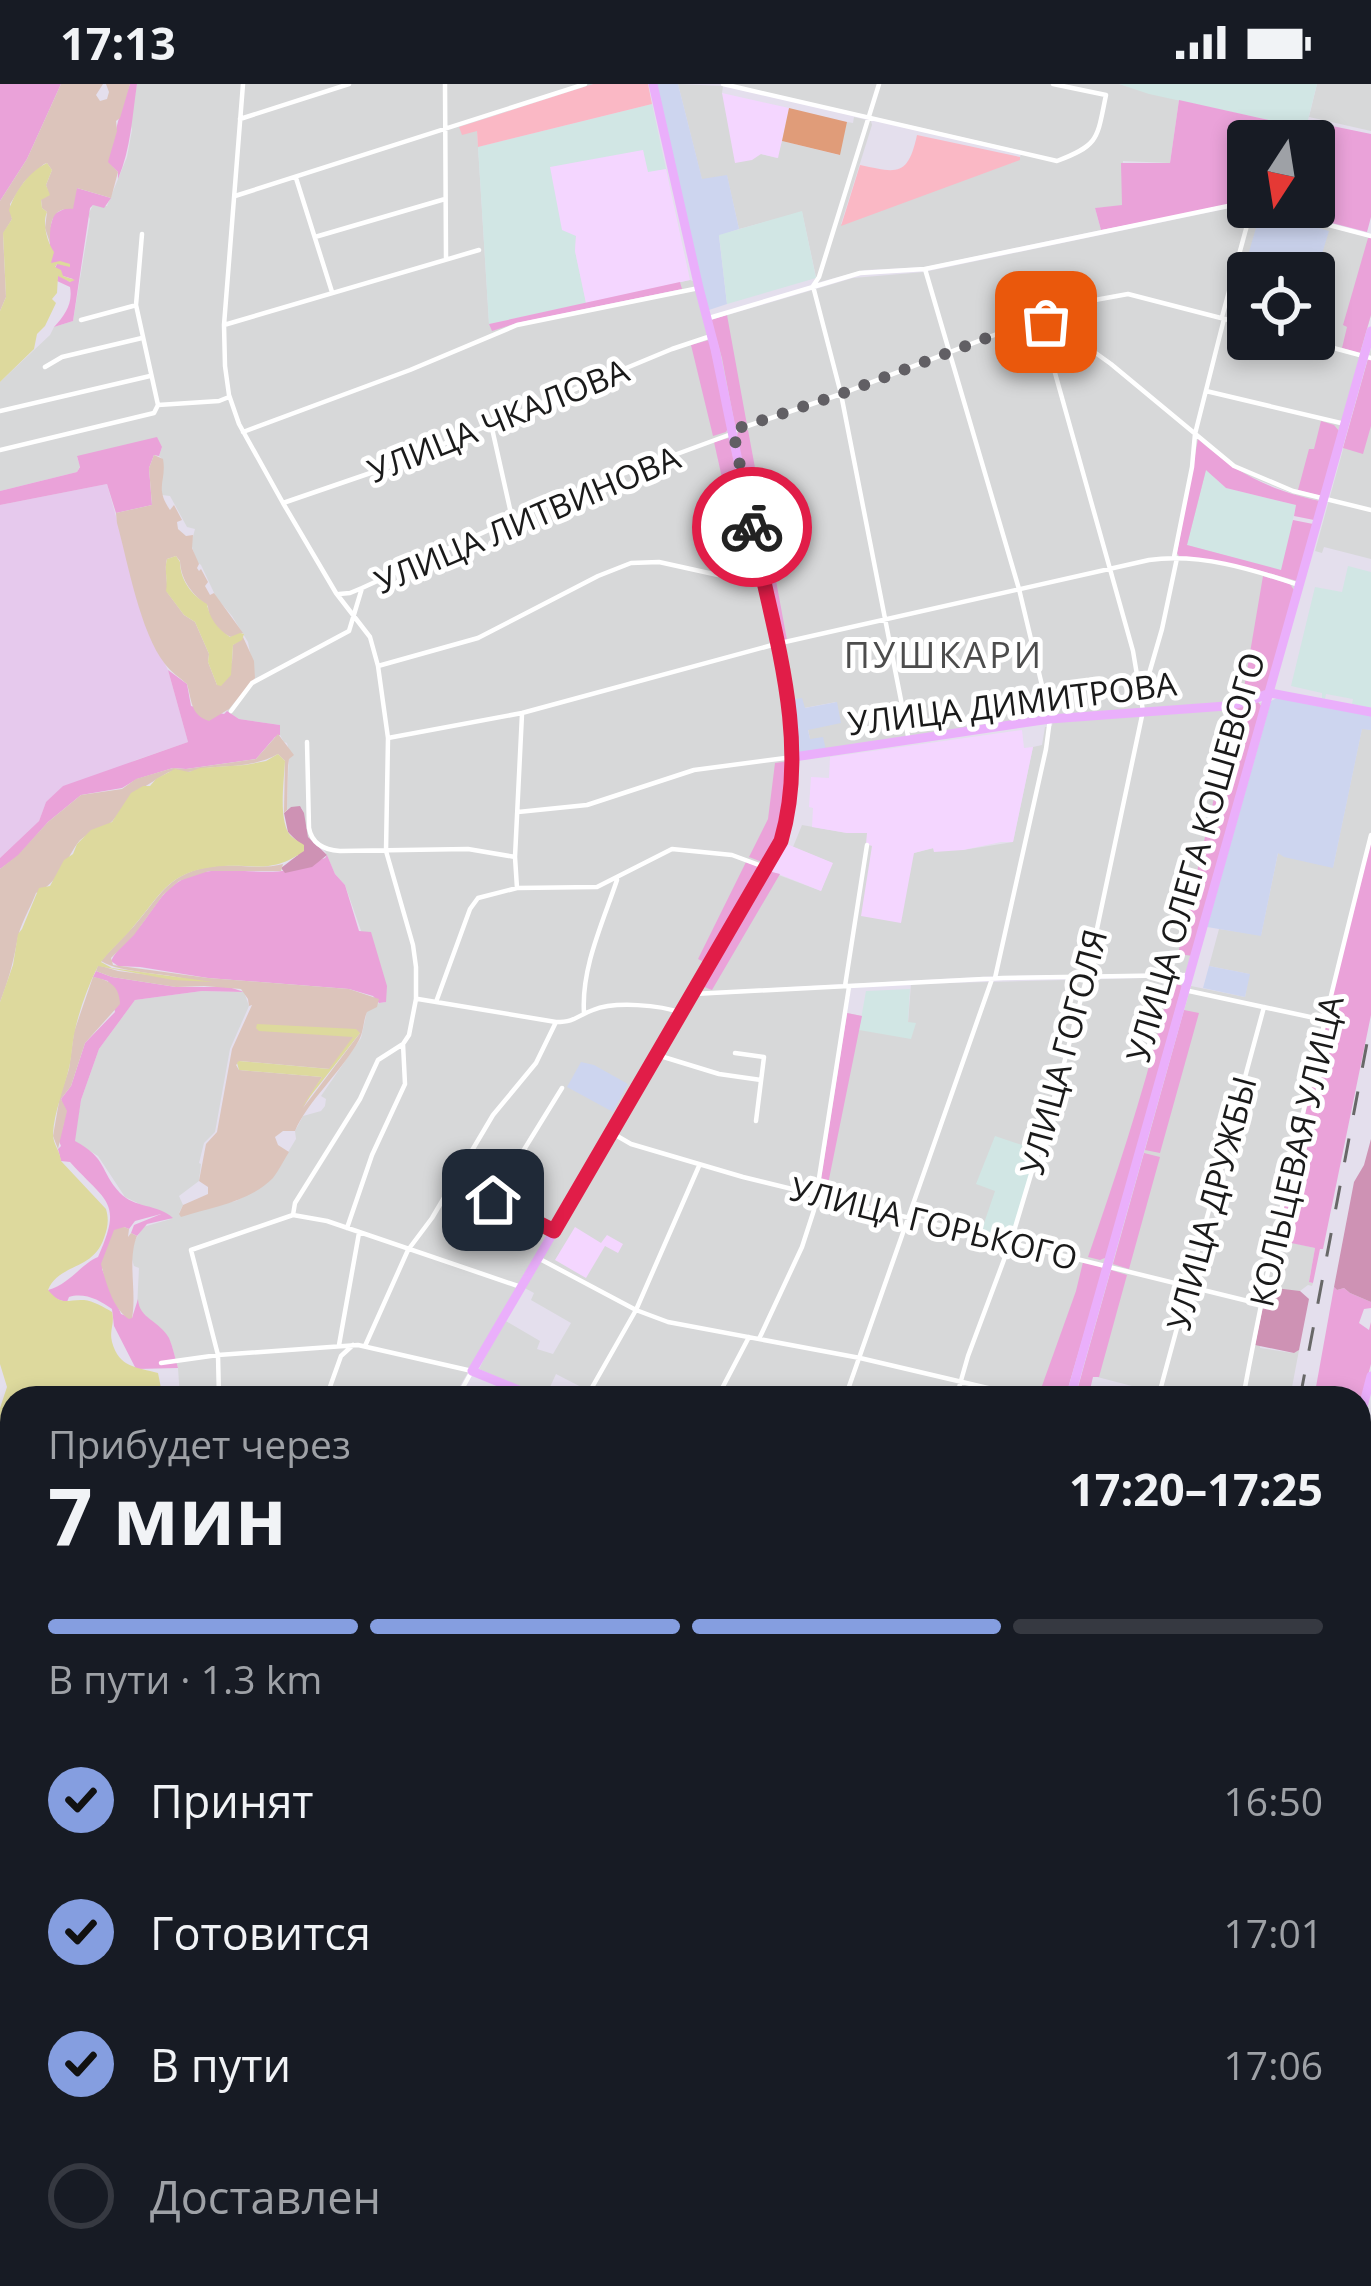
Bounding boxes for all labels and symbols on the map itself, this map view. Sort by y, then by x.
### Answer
north arrow [1227,120,1335,228]
pin [995,271,1097,373]
street label: УЛИЦА ЧКАЛОВА [361,347,635,493]
street label: УЛИЦА ЛИТВИНОВА [367,434,687,604]
courier [692,467,812,587]
district label: ПУШКАРИ [844,630,1044,679]
street label: УЛИЦА ОЛЕГА КОШЕВОГО [1115,647,1275,1067]
street label: УЛИЦА ДИМИТРОВА [845,661,1179,745]
street label: УЛИЦА ГОГОЛЯ [1009,924,1117,1180]
street label: КОЛЬЦЕВАЯ УЛИЦА [1238,991,1354,1311]
street label: УЛИЦА ДРУЖБЫ [1155,1071,1267,1335]
pin [442,1149,544,1251]
street label: УЛИЦА ГОРЬКОГО [786,1166,1082,1280]

